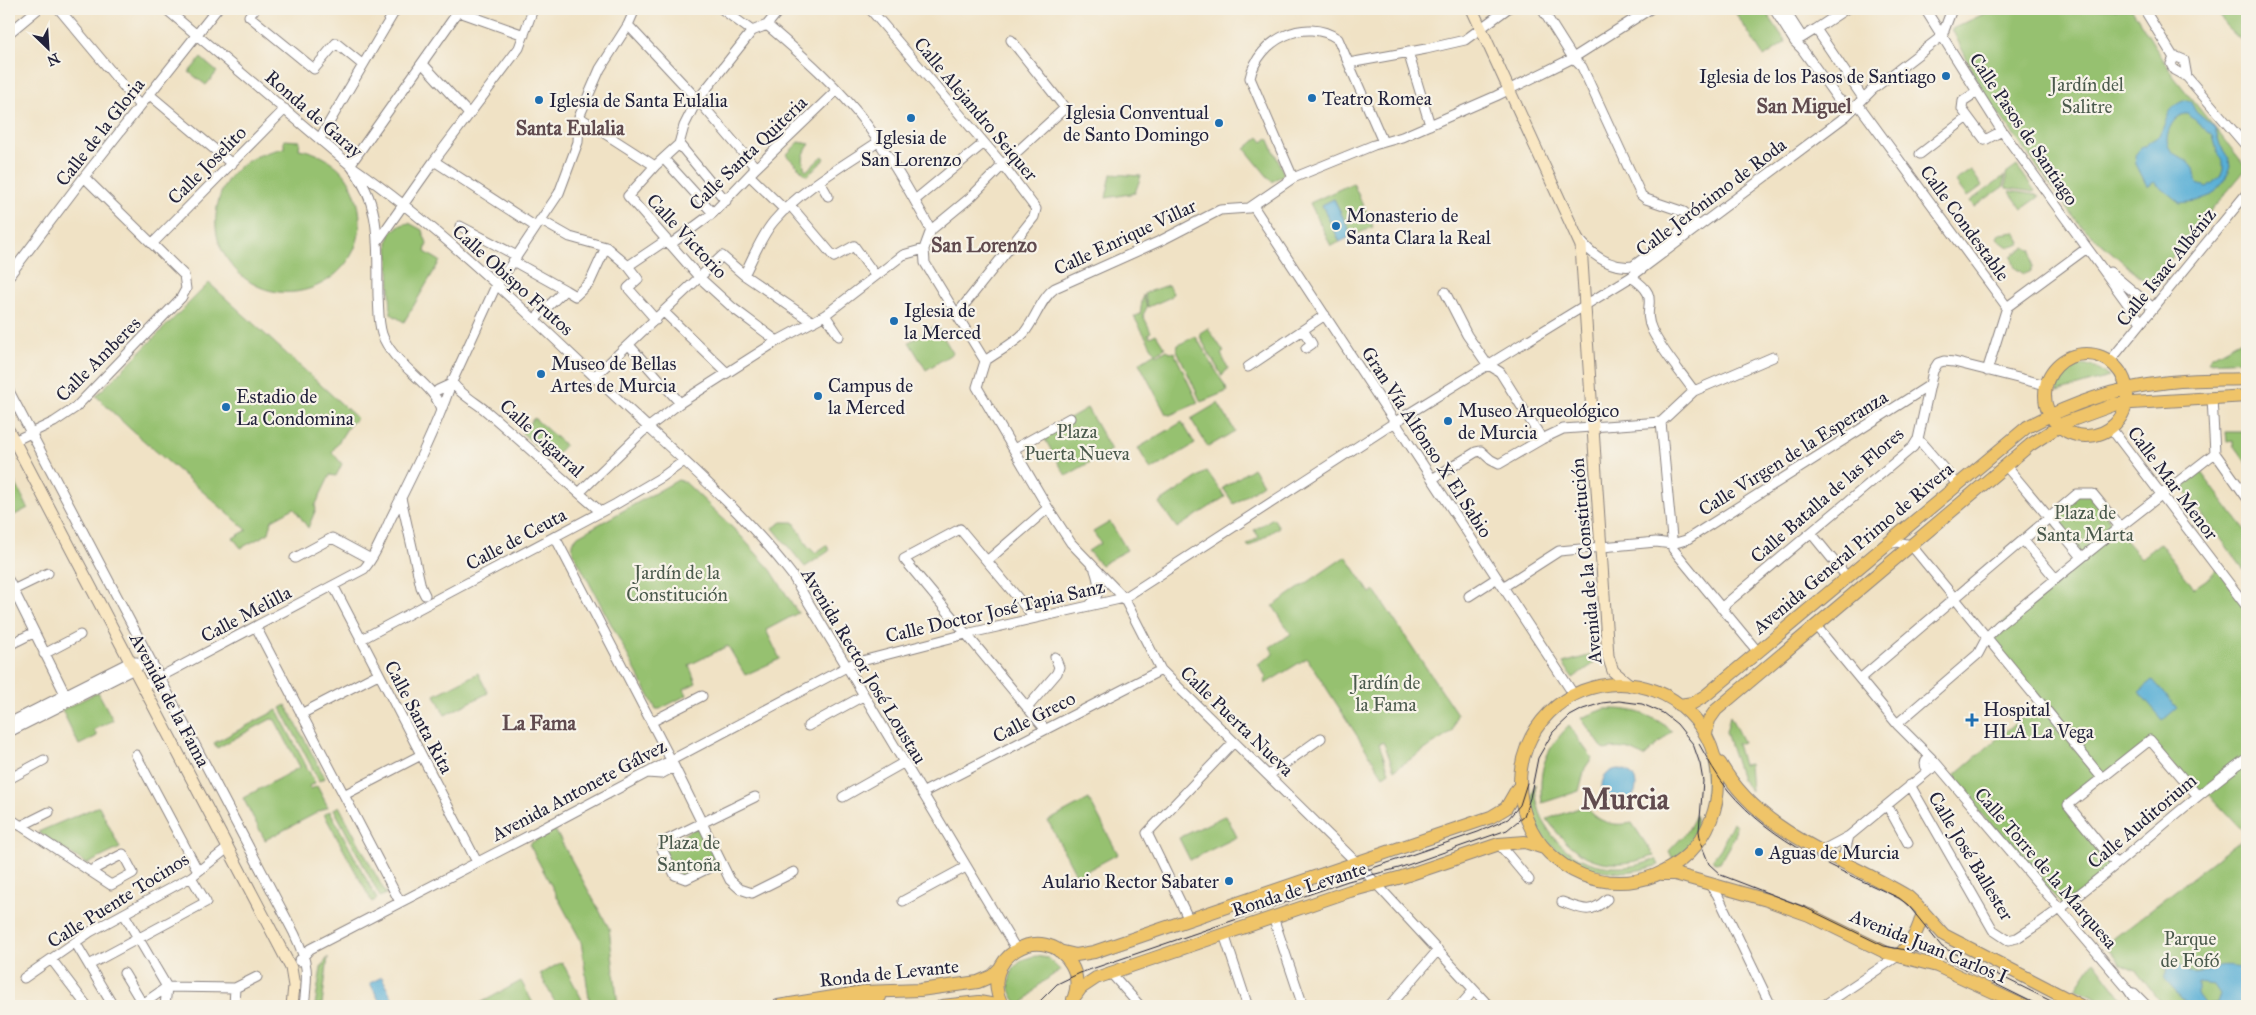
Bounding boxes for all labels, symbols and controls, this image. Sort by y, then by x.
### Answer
north arrow [22,22,72,72]
street label: Calle Alejandro Seiquer [908,32,1043,187]
street label: Calle Pasos de Santiago [1964,48,2084,210]
text: N [44,49,62,70]
street label: Ronda de Garay [260,65,368,163]
place label: Iglesia de los Pasos de Santiago [1699,65,1936,89]
marker: Iglesia de los Pasos de Santiago [1940,70,1952,82]
street label: Calle de la Gloria [51,73,150,191]
park label: Jardín del Salitre [2048,73,2125,118]
place label: Teatro Romea [1322,87,1433,110]
place label: Iglesia de Santa Eulalia [549,89,729,113]
street label: Calle Santa Quiteria [684,90,812,215]
marker: Teatro Romea [1306,92,1318,104]
marker: Iglesia de Santa Eulalia [533,94,545,106]
district label: San Miguel [1756,94,1852,119]
place label: Iglesia Conventual de Santo Domingo [1063,101,1210,147]
marker: Iglesia de San Lorenzo [905,112,917,124]
district label: Santa Eulalia [516,116,625,140]
marker: Iglesia Conventual de Santo Domingo [1213,117,1225,129]
street label: Calle Joselito [163,121,252,210]
place label: Iglesia de San Lorenzo [861,126,962,171]
street label: Calle Jerónimo de Roda [1631,132,1792,262]
street label: Calle Condestable [1915,161,2015,285]
street label: Calle Victorio [642,189,732,284]
street label: Calle Enrique Villar [1050,194,1201,281]
street label: Calle Isaac Albéniz [2111,203,2221,331]
place label: Monasterio de Santa Clara la Real [1346,204,1492,249]
street label: Calle Obispo Frutos [448,220,578,340]
marker: Monasterio de Santa Clara la Real [1330,220,1342,232]
district label: San Lorenzo [931,233,1037,257]
place label: Iglesia de la Merced [904,299,982,344]
street label: Calle Amberes [51,312,145,406]
marker: Iglesia de la Merced [888,315,900,327]
street label: Gran Vía Alfonso X El Sabio [1357,342,1498,542]
place label: Museo de Bellas Artes de Murcia [550,352,677,397]
marker: Museo de Bellas Artes de Murcia [535,368,547,380]
place label: Campus de la Merced [828,374,913,419]
place label: Estadio de La Condomina [236,385,355,430]
street label: Calle Virgen de la Esperanza [1694,385,1893,522]
marker: Campus de la Merced [812,390,824,402]
street label: Calle Cigarral [494,394,590,483]
place label: Museo Arqueológico de Murcia [1458,399,1620,444]
marker: Estadio de La Condomina [220,401,232,413]
marker: Museo Arqueológico de Murcia [1442,415,1454,427]
park label: Plaza Puerta Nueva [1024,420,1131,465]
street label: Calle Batalla de las Flores [1746,422,1908,568]
street label: Calle Mar Menor [2123,422,2224,545]
street label: Avenida de la Constitución [1566,457,1607,666]
street label: Avenida General Primo de Rivera [1747,457,1959,639]
park label: Plaza de Santa Marta [2036,501,2135,546]
street label: Calle de Ceuta [462,502,571,575]
park label: Jardín de la Constitución [626,561,728,606]
street label: Avenida Rector José Loustau [795,563,932,769]
street label: Calle Doctor José Tapia Sanz [883,575,1107,648]
street label: Calle Melilla [197,580,296,647]
street label: Avenida de la Fama [124,628,216,772]
street label: Calle Santa Rita [380,657,459,778]
street label: Calle Puerta Nueva [1175,661,1299,782]
park label: Jardín de la Fama [1350,671,1421,716]
street label: Calle Greco [989,686,1079,748]
place label: Hospital HLA La Vega [1983,698,2095,744]
district label: La Fama [502,711,576,735]
marker: Hospital HLA La Vega [1965,713,1979,727]
street label: Avenida Antonete Gálvez [487,734,671,846]
street label: Calle Auditorium [2083,769,2201,873]
district label: Murcia [1581,782,1670,817]
street label: Calle Torre de la Marquesa [1969,783,2123,955]
street label: Calle José Ballester [1923,787,2019,926]
park label: Plaza de Santoña [657,831,722,876]
place label: Aguas de Murcia [1768,841,1900,865]
marker: Aguas de Murcia [1753,846,1765,858]
street label: Calle Puente Tocinos [43,847,193,953]
street label: Ronda de Levante [1229,856,1369,922]
place label: Aulario Rector Sabater [1041,870,1220,893]
marker: Aulario Rector Sabater [1223,875,1235,887]
street label: Avenida Juan Carlos I [1846,904,2011,989]
park label: Parque de Fofó [2160,927,2220,972]
street label: Ronda de Levante [818,954,960,992]

